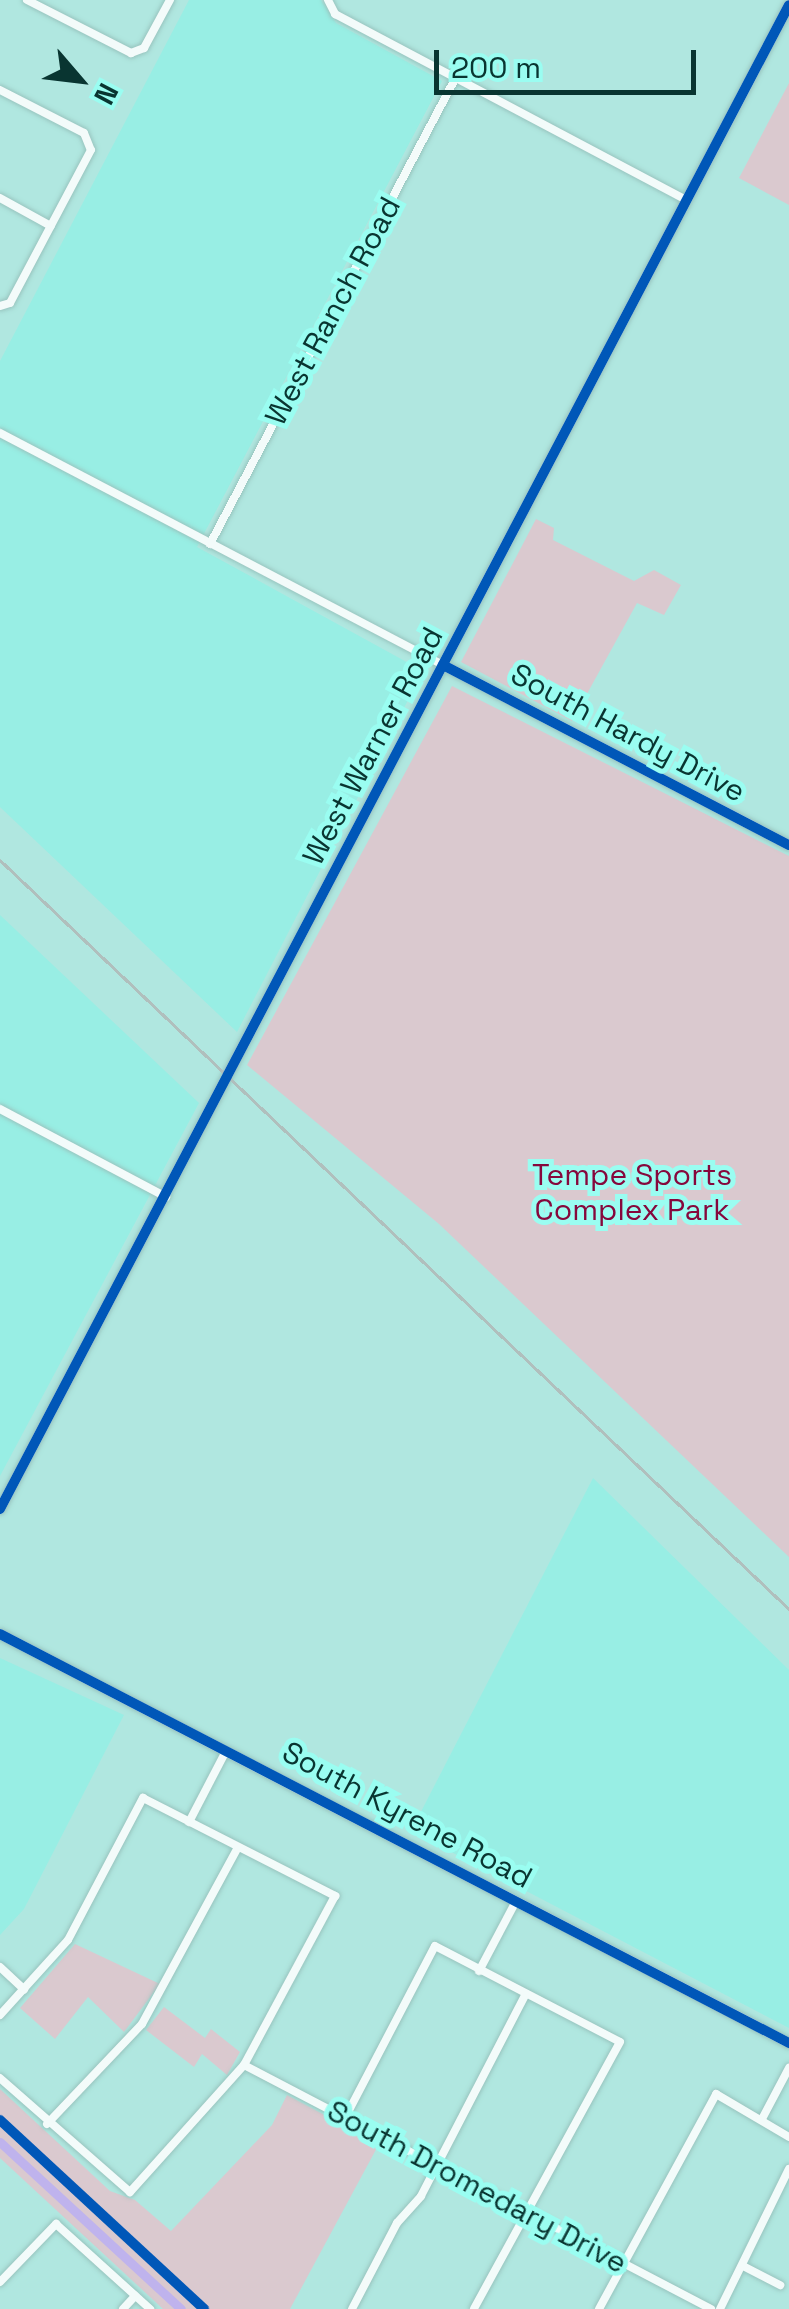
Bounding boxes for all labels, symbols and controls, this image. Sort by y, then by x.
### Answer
north arrow [30,30,130,130]
scale bar [439,30,702,92]
text: 200 m [451,48,541,87]
text: N [86,77,127,111]
street label: West Ranch Road [258,191,408,431]
street label: West Warner Road [295,621,451,871]
street label: South Hardy Drive [505,656,751,810]
park label: Tempe Sports Complex Park [532,1157,732,1228]
street label: South Kyrene Road [276,1734,538,1896]
street label: South Dromedary Drive [321,2093,633,2281]

